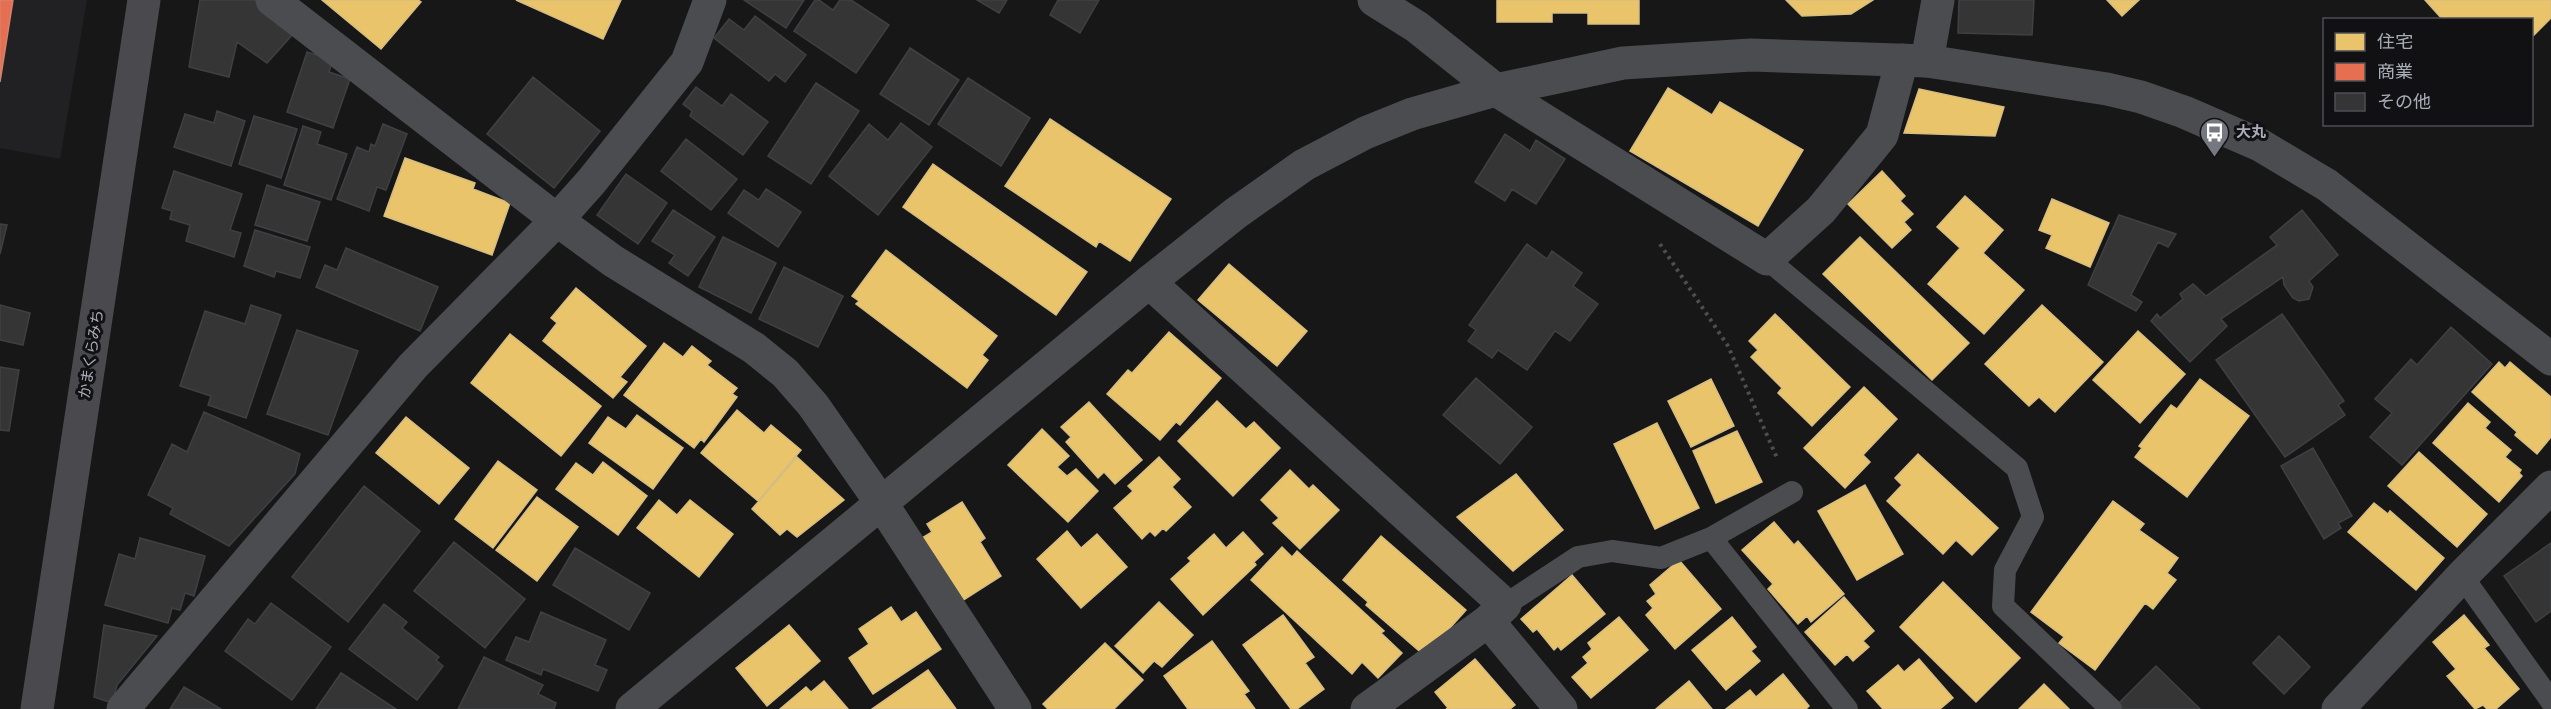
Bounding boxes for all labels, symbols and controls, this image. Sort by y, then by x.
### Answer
legend [2323,18,2533,126]
text: 住宅 [2377,30,2413,54]
text: 商業 [2377,60,2413,84]
text: その他 [2377,90,2431,114]
bus stop icon: 大丸 [2199,116,2231,158]
place label: 大丸 [2236,122,2266,142]
street label: かまくらみち [74,308,108,400]

